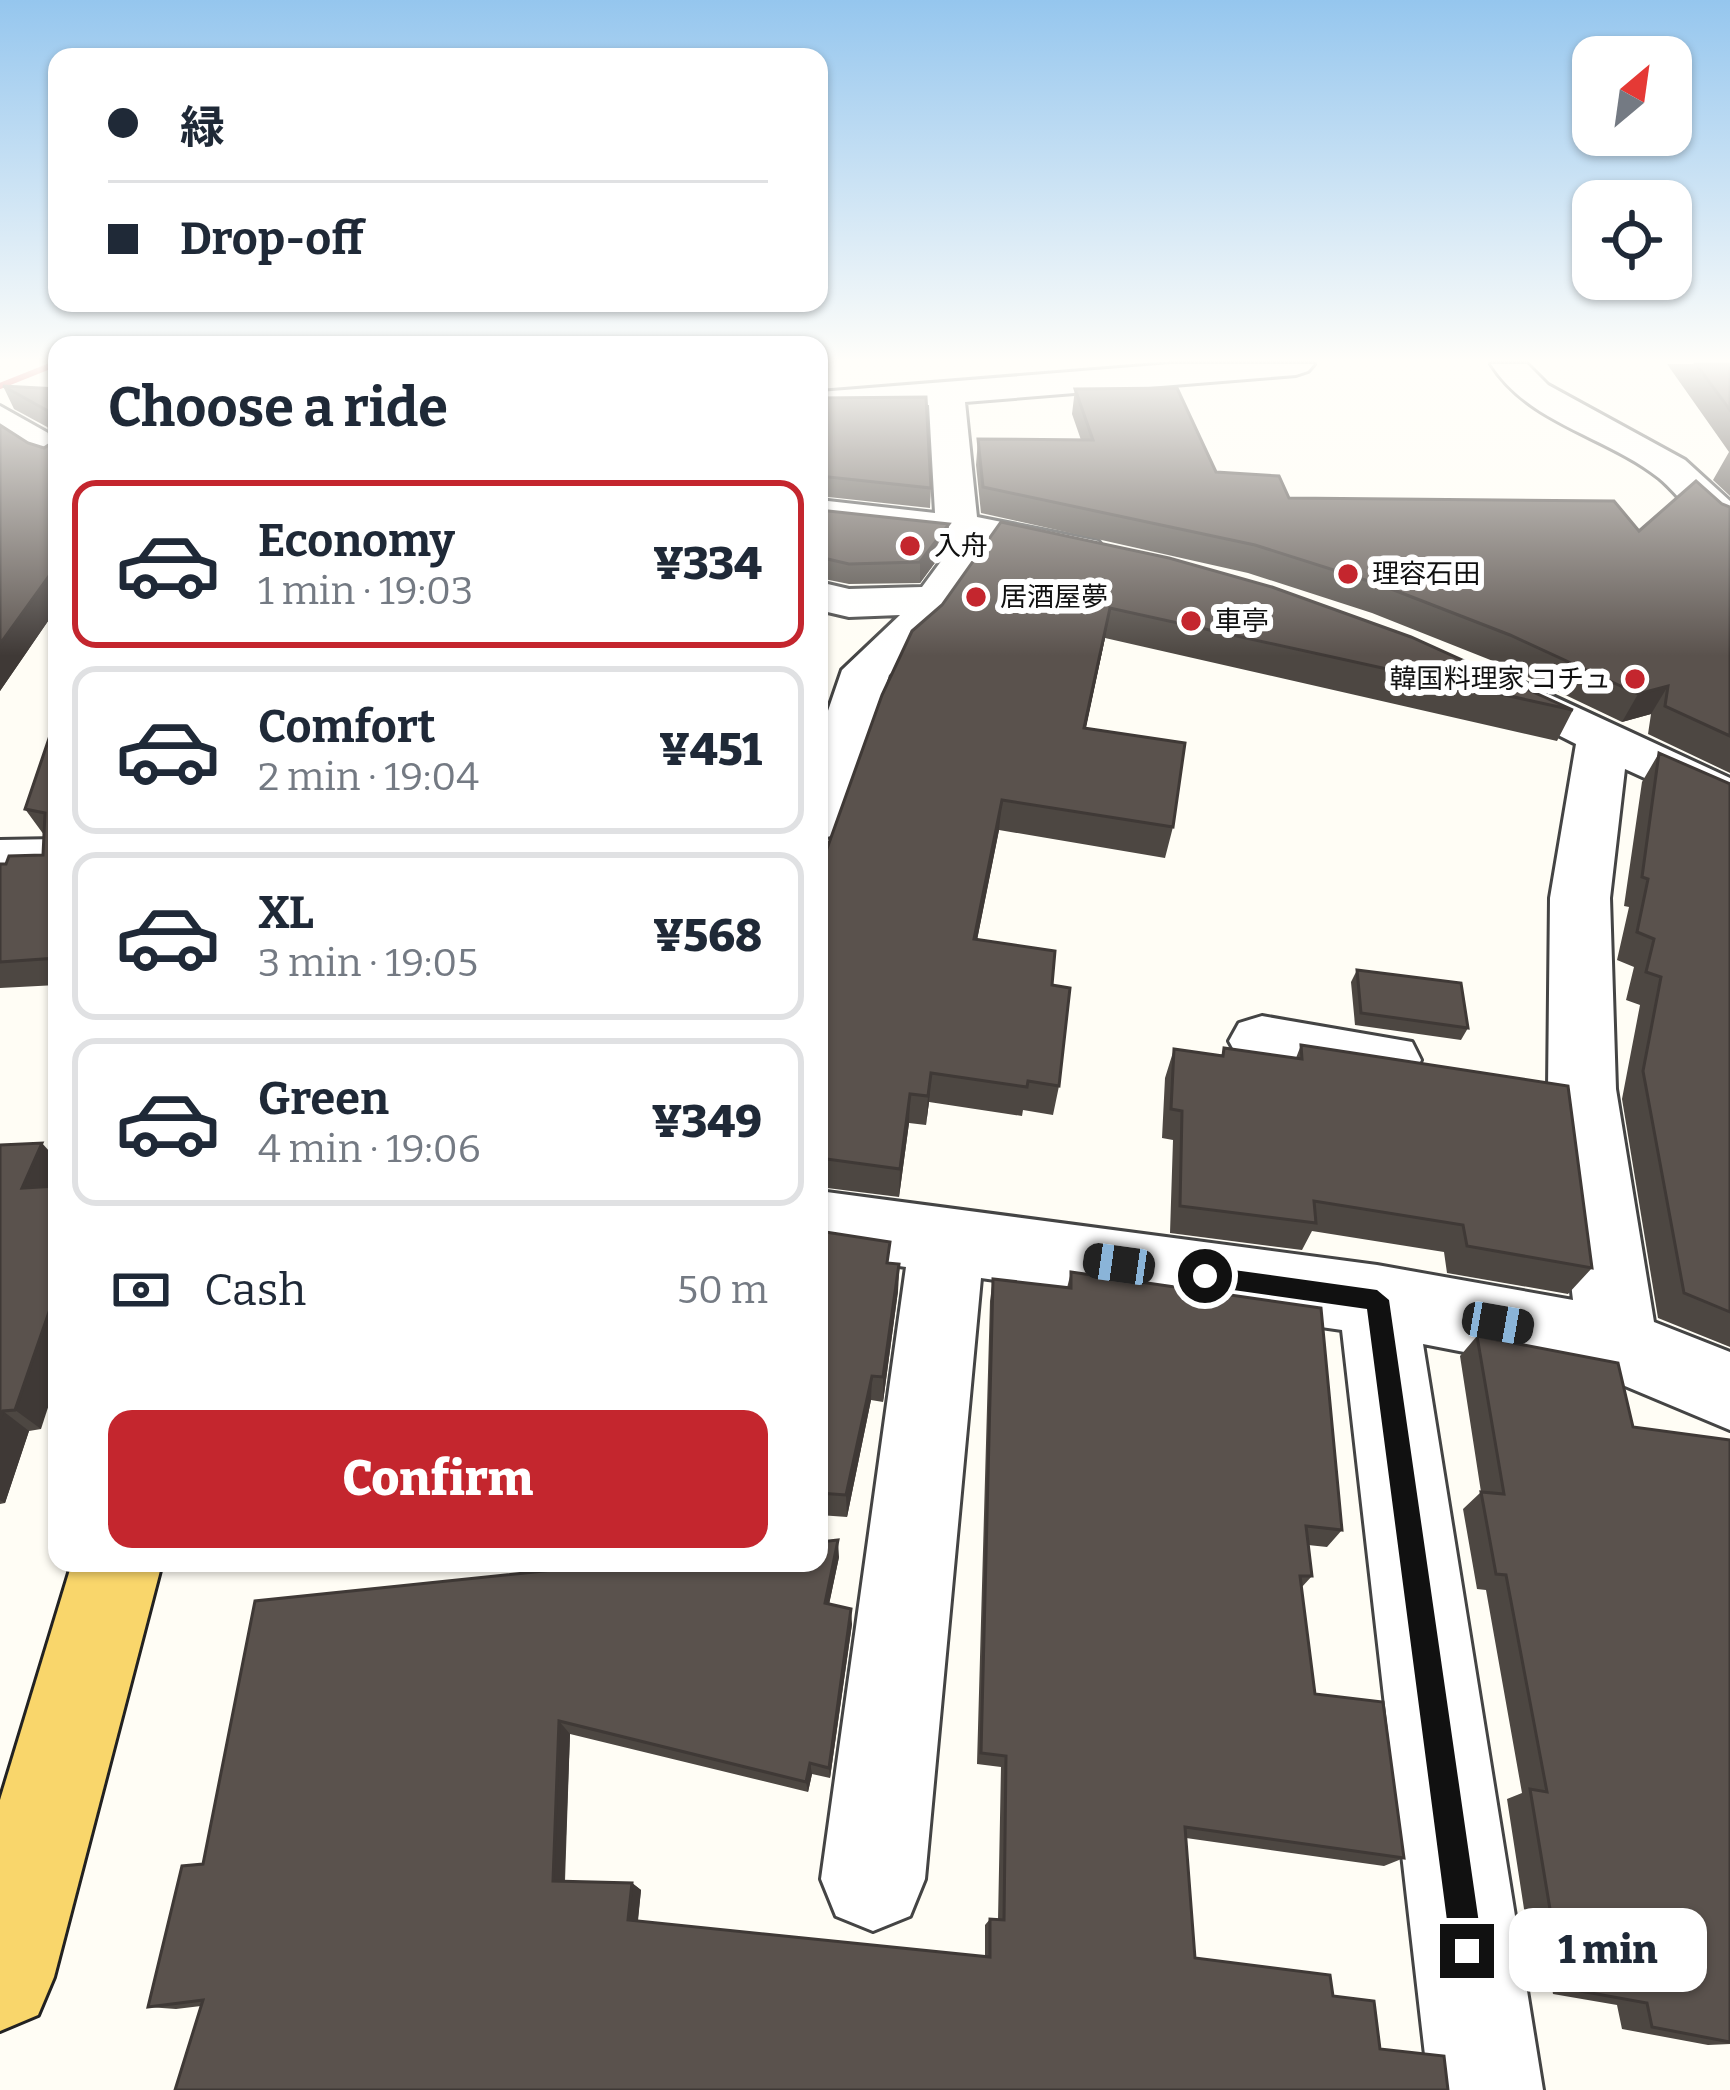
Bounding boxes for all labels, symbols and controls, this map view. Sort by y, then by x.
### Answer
north arrow [1572,36,1692,156]
map controls [1572,36,1692,300]
text: 緑 [180,101,225,155]
button: locate [1572,180,1692,300]
text: Drop-off [180,212,364,266]
text: Choose a ride [108,376,448,440]
icon: car [114,510,222,618]
text: Economy [258,514,455,568]
place label: 入舟 [934,530,988,562]
marker: 入舟 [897,533,923,559]
text: ¥334 [653,537,762,591]
place label: 理容石田 [1372,558,1480,590]
marker: 理容石田 [1335,561,1361,587]
text: 1 min · 19:03 [258,568,473,614]
place label: 居酒屋夢 [1000,581,1108,613]
marker: 居酒屋夢 [963,584,989,610]
place label: 車亭 [1215,605,1269,637]
marker: 車亭 [1178,608,1204,634]
place label: 韓国料理家 コチュ [1390,663,1611,695]
marker: 韓国料理家 コチュ [1622,666,1648,692]
icon: car [114,696,222,804]
text: Comfort [258,700,436,754]
text: ¥451 [659,723,762,777]
text: 2 min · 19:04 [258,754,479,800]
icon: car [114,882,222,990]
text: XL [258,886,314,940]
text: ¥568 [653,909,762,963]
text: 3 min · 19:05 [258,940,478,986]
icon: car [114,1068,222,1176]
text: Green [258,1072,389,1126]
text: ¥349 [652,1095,762,1149]
text: 4 min · 19:06 [258,1126,481,1172]
car [1081,1241,1157,1287]
route start [1178,1249,1232,1303]
icon: cash [108,1257,174,1323]
text: Cash [204,1263,306,1317]
text: 50 m [677,1267,768,1313]
car [1459,1299,1537,1347]
button: Confirm [108,1410,768,1548]
callout: 1 min [1509,1909,1707,1993]
route end [1440,1924,1494,1978]
text: 1 min [1558,1927,1658,1973]

